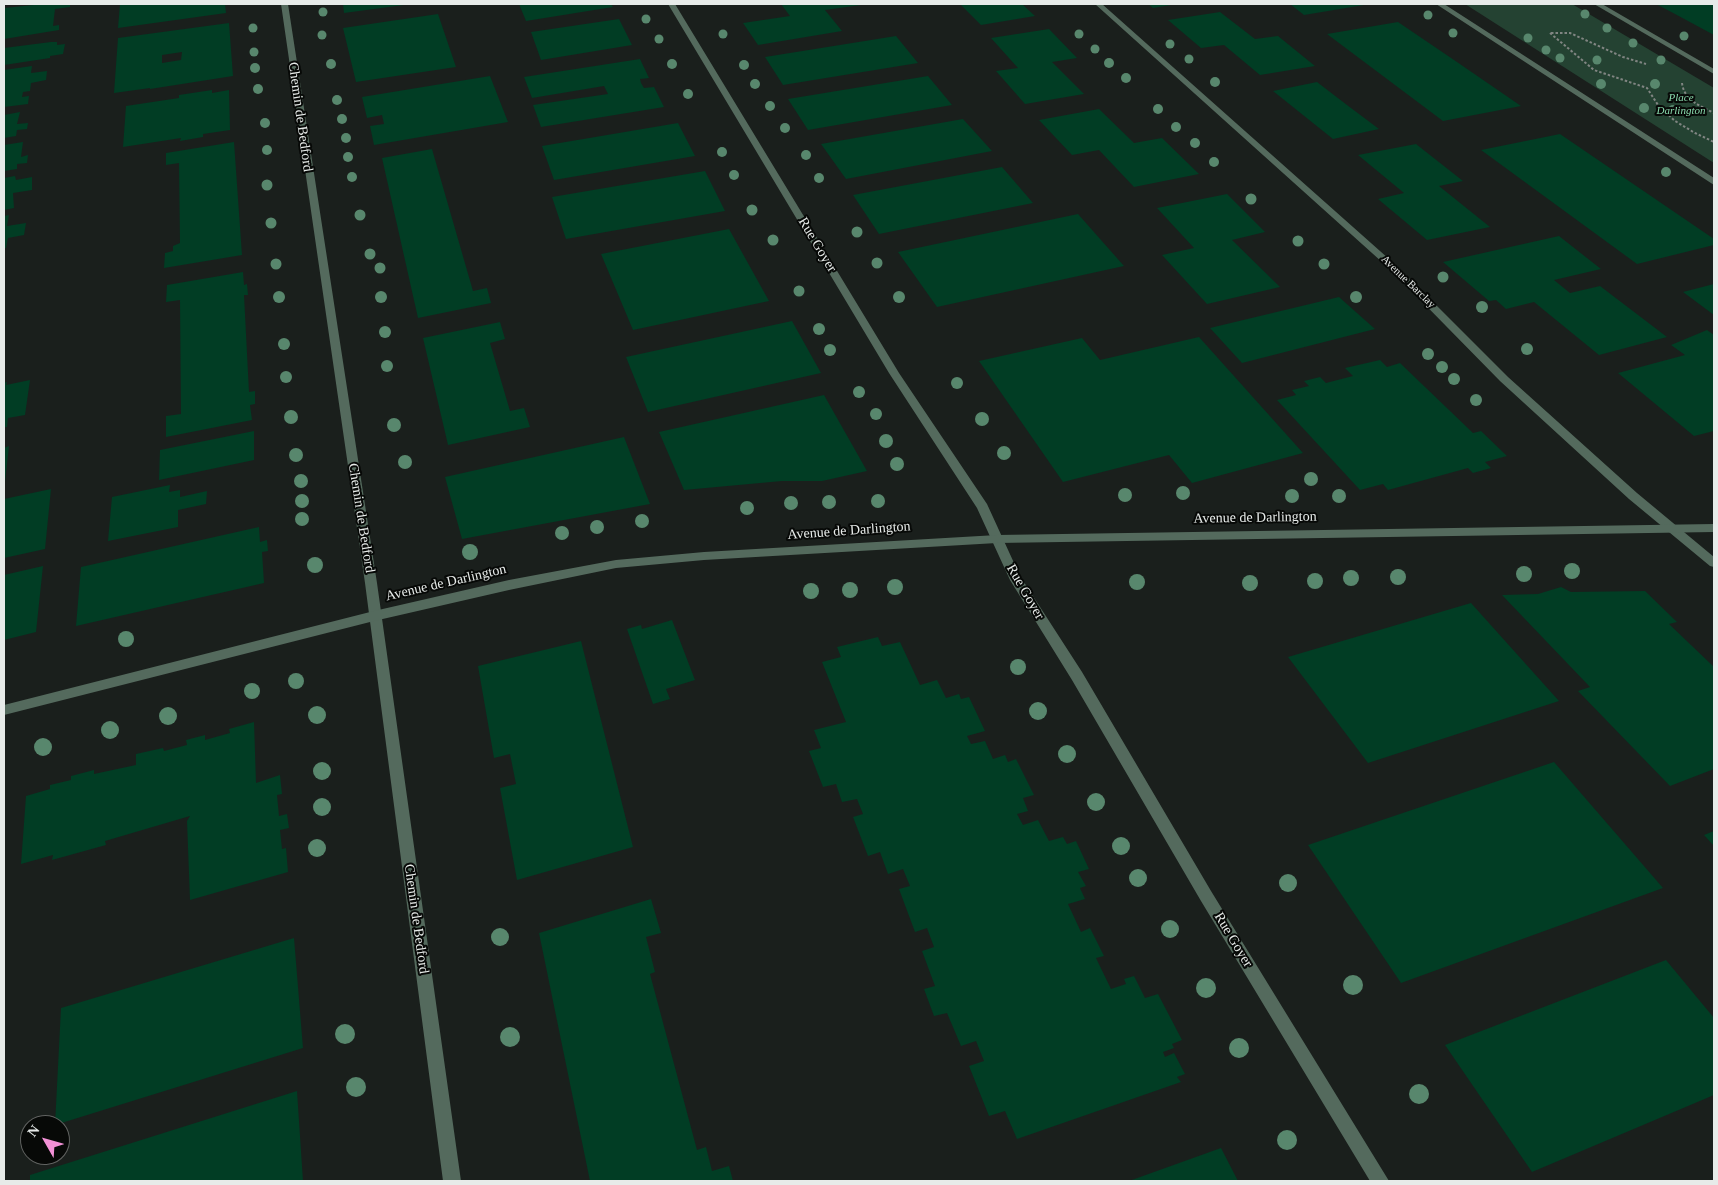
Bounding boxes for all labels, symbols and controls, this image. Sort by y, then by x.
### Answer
street label: Chemin de Bedford [284,61,316,173]
park label: Place Darlington [1657,91,1705,117]
street label: Rue Goyer [794,215,840,275]
street label: Avenue Barclay [1378,253,1438,311]
street label: Chemin de Bedford [344,462,378,574]
street label: Avenue de Darlington [1193,509,1317,527]
street label: Avenue de Darlington [787,518,911,544]
street label: Avenue de Darlington [384,561,508,605]
street label: Rue Goyer [1002,561,1048,623]
street label: Chemin de Bedford [400,863,432,975]
street label: Rue Goyer [1210,910,1256,970]
north arrow [20,1115,70,1165]
text: N [25,1122,43,1140]

